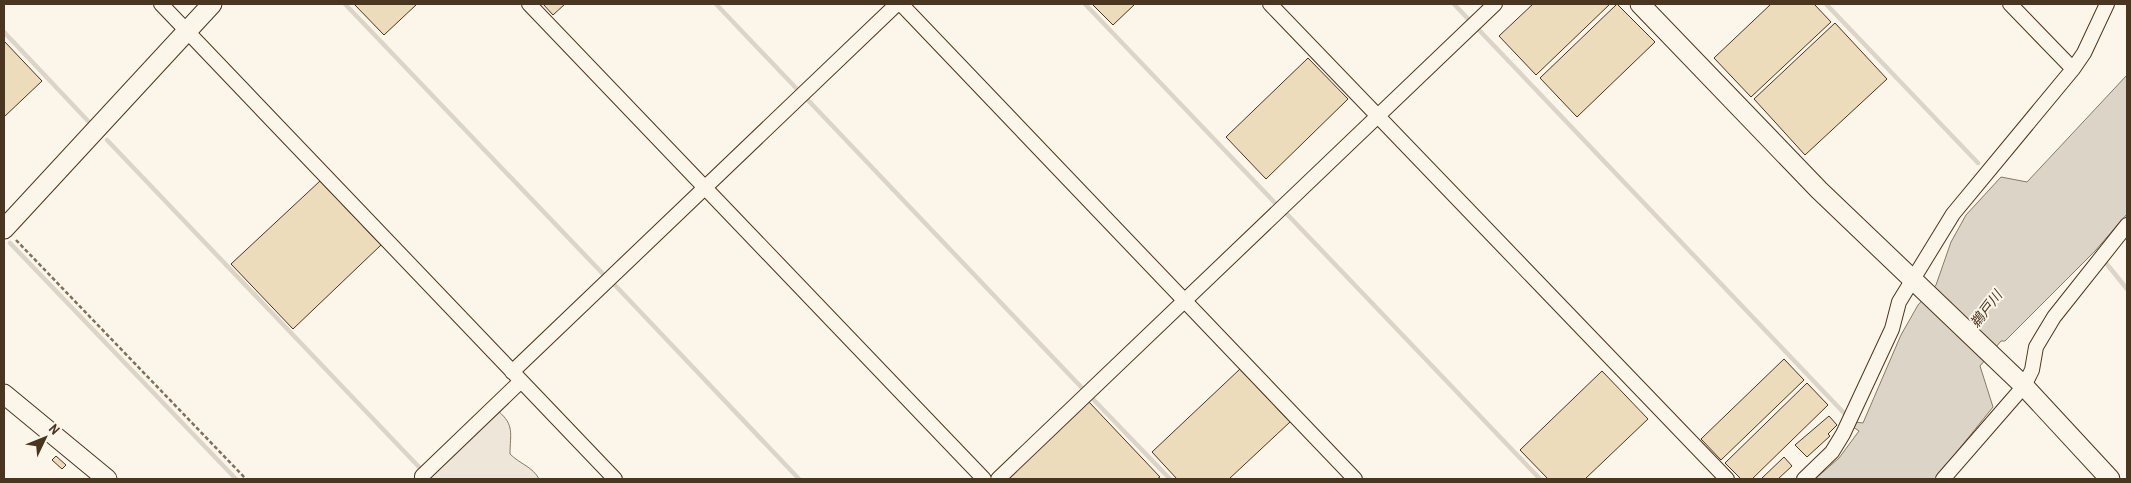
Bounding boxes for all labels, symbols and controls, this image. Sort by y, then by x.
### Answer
water label: 鵜戸川 [1966,285,2007,331]
north arrow [20,413,70,463]
text: N [45,420,64,438]

